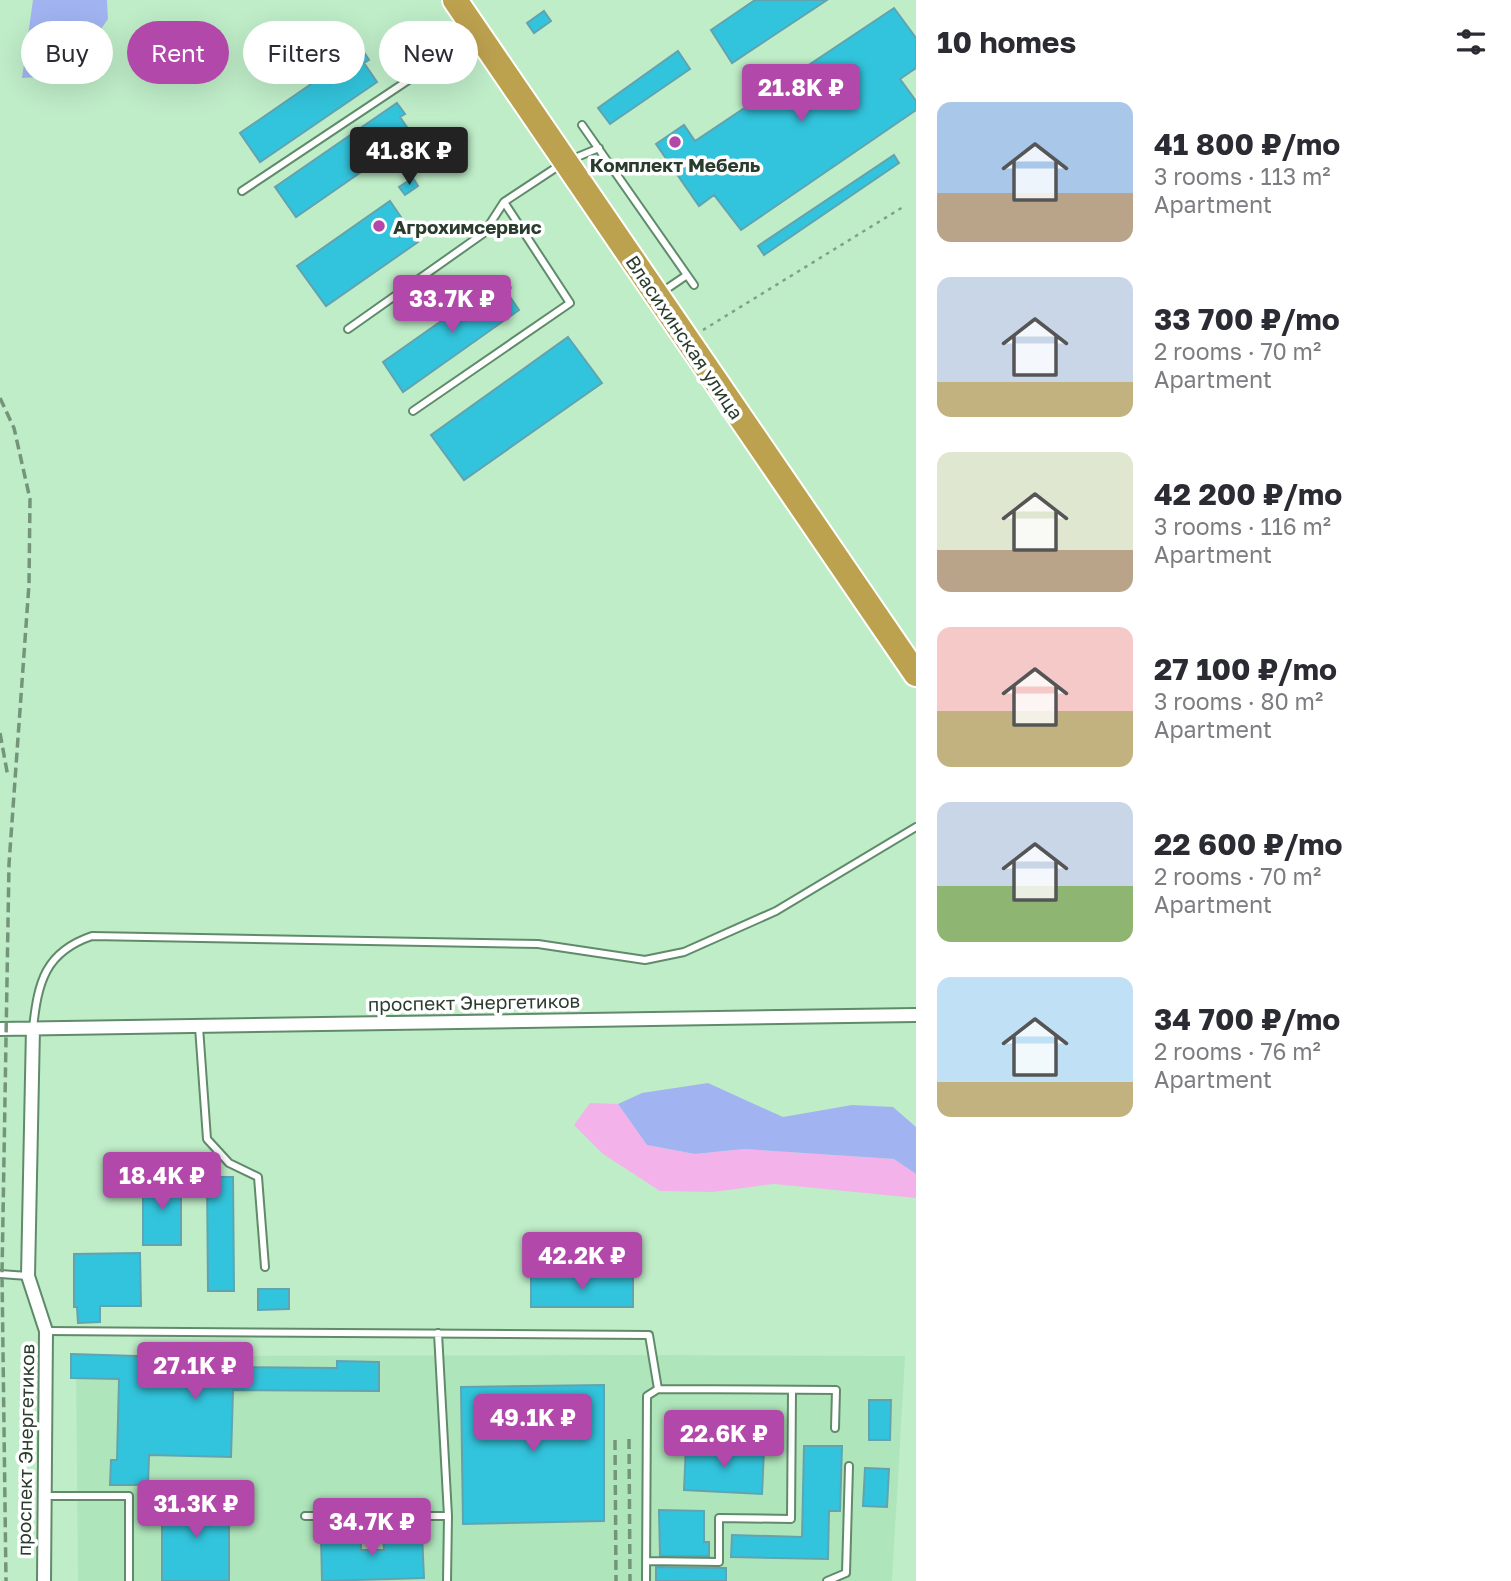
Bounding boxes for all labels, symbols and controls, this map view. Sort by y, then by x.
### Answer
chip: Buy [21,21,113,84]
chip: Rent [127,21,229,84]
chip: Filters [243,21,365,84]
chip: New [379,21,478,84]
icon: filters [1452,23,1490,61]
text: 10 homes [937,24,1076,60]
pin: 21.8K ₽ [736,64,866,124]
text: 21.8K ₽ [758,73,844,101]
text: 41 800 ₽/mo [1154,126,1340,162]
pin: 41.8K ₽ [344,128,474,187]
icon: home [993,130,1077,214]
marker: Комплект Мебель [667,134,683,150]
text: 41.8K ₽ [366,136,452,164]
place label: Комплект Мебель [590,153,761,176]
text: 3 rooms · 113 m² [1154,162,1331,190]
text: Apartment [1154,190,1272,218]
place label: Агрохимсервис [393,215,542,238]
marker: Агрохимсервис [371,218,387,234]
street label: Власихинская улица [621,251,749,423]
pin: 33.7K ₽ [387,276,517,335]
text: 33.7K ₽ [409,284,495,312]
text: 33 700 ₽/mo [1154,301,1340,337]
icon: home [993,305,1077,389]
text: 2 rooms · 70 m² [1154,337,1321,365]
text: Apartment [1154,365,1272,393]
text: 42 200 ₽/mo [1154,476,1342,512]
icon: home [993,480,1077,564]
text: 3 rooms · 116 m² [1154,512,1331,540]
text: Apartment [1154,540,1272,568]
text: 27 100 ₽/mo [1154,651,1337,687]
icon: home [993,655,1077,739]
text: 3 rooms · 80 m² [1154,687,1323,715]
text: Apartment [1154,715,1272,743]
text: 22 600 ₽/mo [1154,826,1343,862]
icon: home [993,830,1077,914]
text: 2 rooms · 70 m² [1154,862,1321,890]
text: Apartment [1154,890,1272,918]
street label: проспект Энергетиков [368,989,580,1015]
text: 34 700 ₽/mo [1154,1001,1340,1037]
icon: home [993,1005,1077,1089]
text: 2 rooms · 76 m² [1154,1037,1321,1065]
text: Apartment [1154,1065,1272,1093]
pin: 18.4K ₽ [97,1152,227,1212]
text: 18.4K ₽ [119,1161,205,1189]
pin: 42.2K ₽ [517,1232,647,1292]
text: 42.2K ₽ [538,1241,626,1269]
pin: 27.1K ₽ [130,1342,260,1402]
street label: проспект Энергетиков [12,1344,38,1556]
text: 27.1K ₽ [153,1351,237,1379]
pin: 49.1K ₽ [468,1394,598,1454]
text: 49.1K ₽ [490,1403,576,1431]
pin: 22.6K ₽ [659,1410,789,1470]
text: 22.6K ₽ [680,1419,768,1447]
pin: 31.3K ₽ [131,1480,261,1540]
text: 31.3K ₽ [153,1489,239,1517]
pin: 34.7K ₽ [307,1498,437,1558]
text: 34.7K ₽ [329,1507,415,1535]

